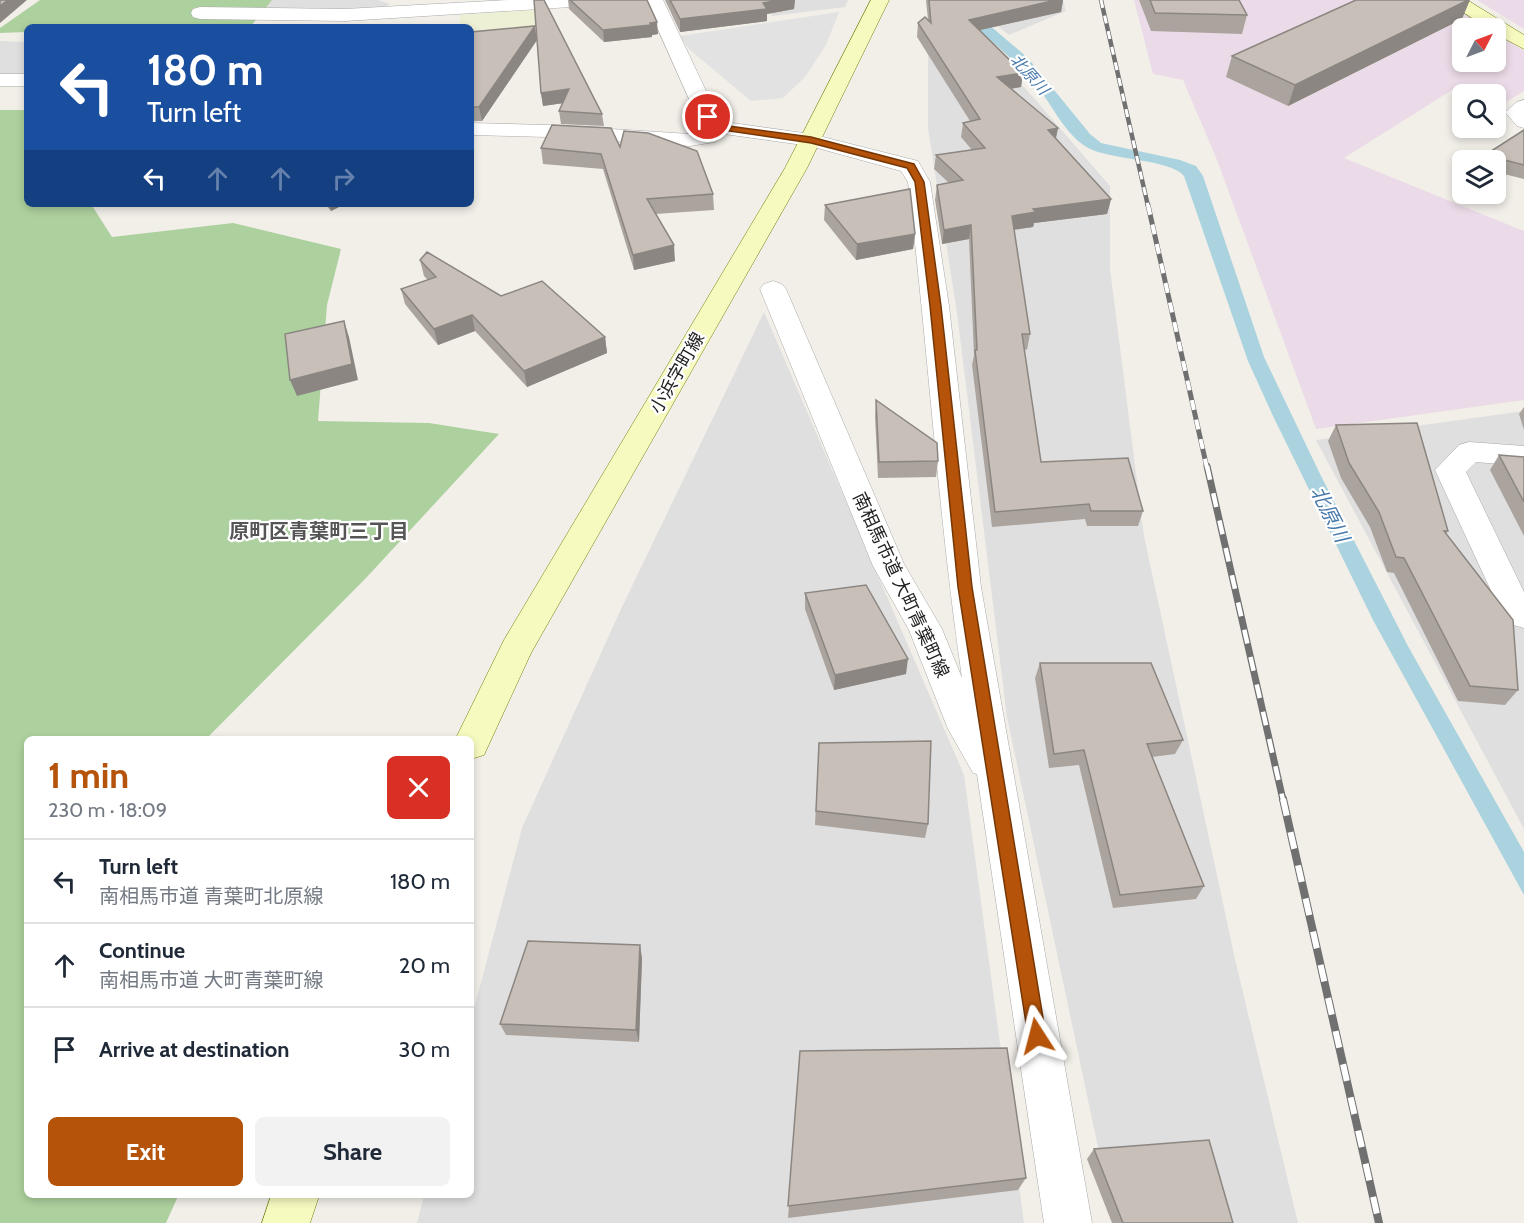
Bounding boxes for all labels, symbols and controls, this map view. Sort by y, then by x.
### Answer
north arrow [1452,18,1506,72]
map controls [1452,18,1506,204]
text: 180 m [147,44,263,96]
icon: left [48,48,126,126]
water label: 北原川 [1007,50,1054,100]
button: search [1452,84,1506,138]
pin [682,91,733,142]
text: Turn left [147,96,241,129]
icon: arrive [691,100,724,133]
button: layers [1452,150,1506,204]
icon: left [138,162,171,195]
icon: ahead [201,162,234,195]
icon: ahead [264,162,297,195]
icon: right [327,162,360,195]
street label: 小浜字町線 [645,329,709,417]
water label: 北原川 [1306,482,1355,548]
street label: 南相馬市道 大町青葉町線 [848,489,954,681]
district label: 原町区青葉町三丁目 [229,519,409,543]
text: 1 min [48,753,129,797]
button: close [387,756,450,819]
text: 230 m · 18:09 [48,798,167,822]
text: Turn left [99,853,178,880]
icon: left [48,865,81,898]
text: 180 m [390,868,450,895]
text: 南相馬市道 青葉町北原線 [99,884,324,908]
text: Continue [99,937,185,964]
icon: ahead [48,949,81,982]
text: 20 m [399,952,450,979]
text: 南相馬市道 大町青葉町線 [99,968,324,992]
position arrow [1005,1004,1069,1068]
icon: arrive [48,1033,81,1066]
text: Arrive at destination [99,1036,289,1063]
text: 30 m [398,1036,450,1063]
button: Exit [48,1117,243,1186]
button: Share [255,1117,450,1186]

